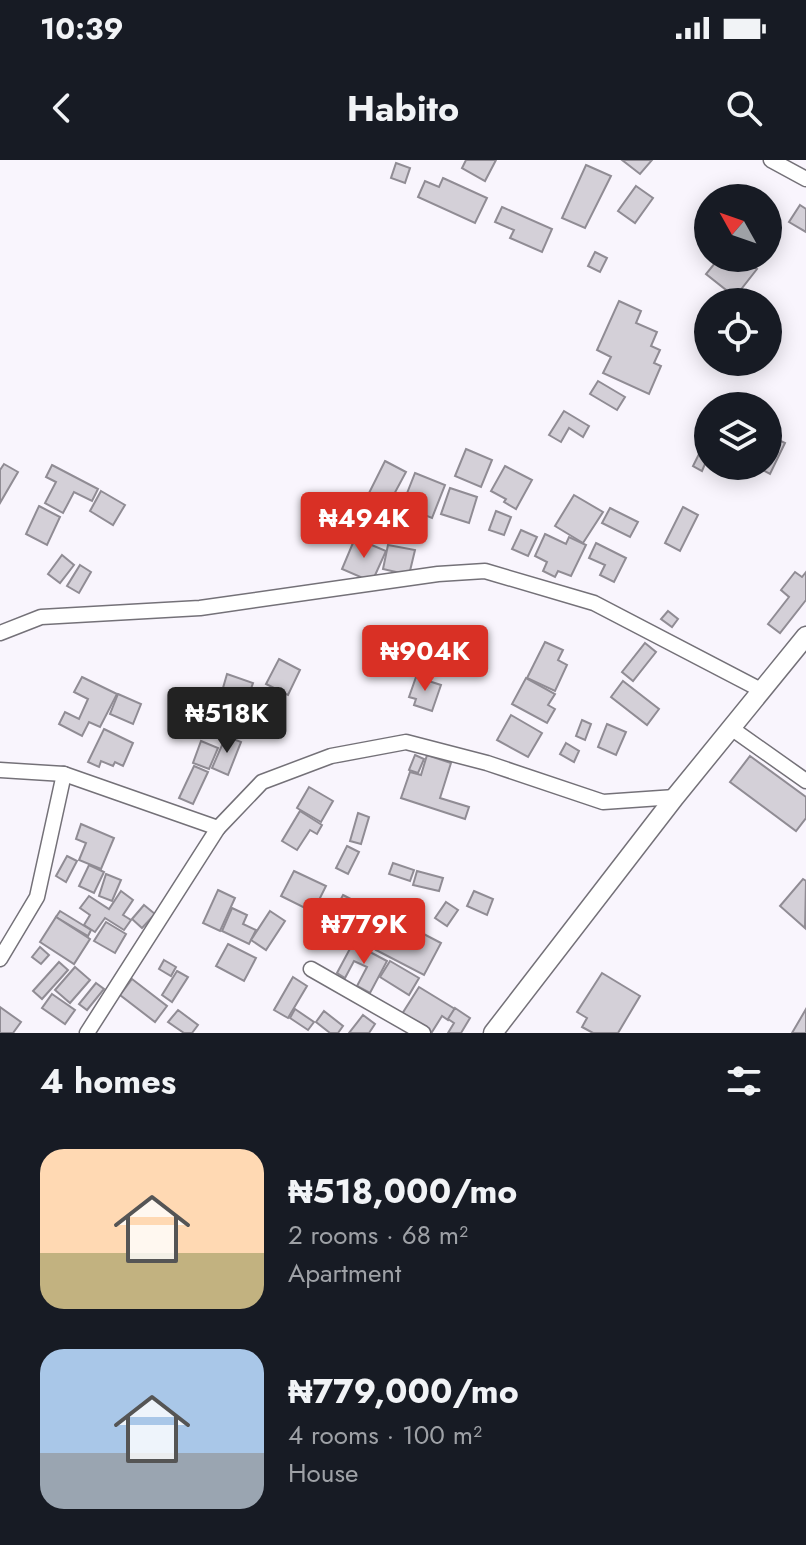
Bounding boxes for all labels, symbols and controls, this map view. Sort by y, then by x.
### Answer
text: 10:39 [40,7,124,50]
text: Habito [347,82,459,134]
icon: back [40,86,84,130]
icon: search [722,86,766,130]
north arrow [694,184,782,272]
map controls [694,184,782,480]
button: locate [694,288,782,376]
button: layers [694,392,782,480]
pin: ₦494K [308,492,420,560]
text: ₦494K [319,499,409,537]
pin: ₦904K [369,625,481,693]
text: ₦904K [380,632,470,670]
pin: ₦518K [171,687,283,755]
text: ₦518K [185,694,269,732]
pin: ₦779K [308,898,420,966]
text: ₦779K [321,905,407,943]
text: 4 homes [40,1057,176,1106]
icon: filters [722,1059,766,1103]
text: ₦518,000/mo [288,1167,517,1216]
icon: home [104,1181,200,1277]
text: 2 rooms · 68 m² [288,1216,468,1254]
text: Apartment [288,1254,401,1292]
text: ₦779,000/mo [288,1367,519,1416]
icon: home [104,1381,200,1477]
text: 4 rooms · 100 m² [288,1416,482,1454]
text: House [288,1454,358,1492]

